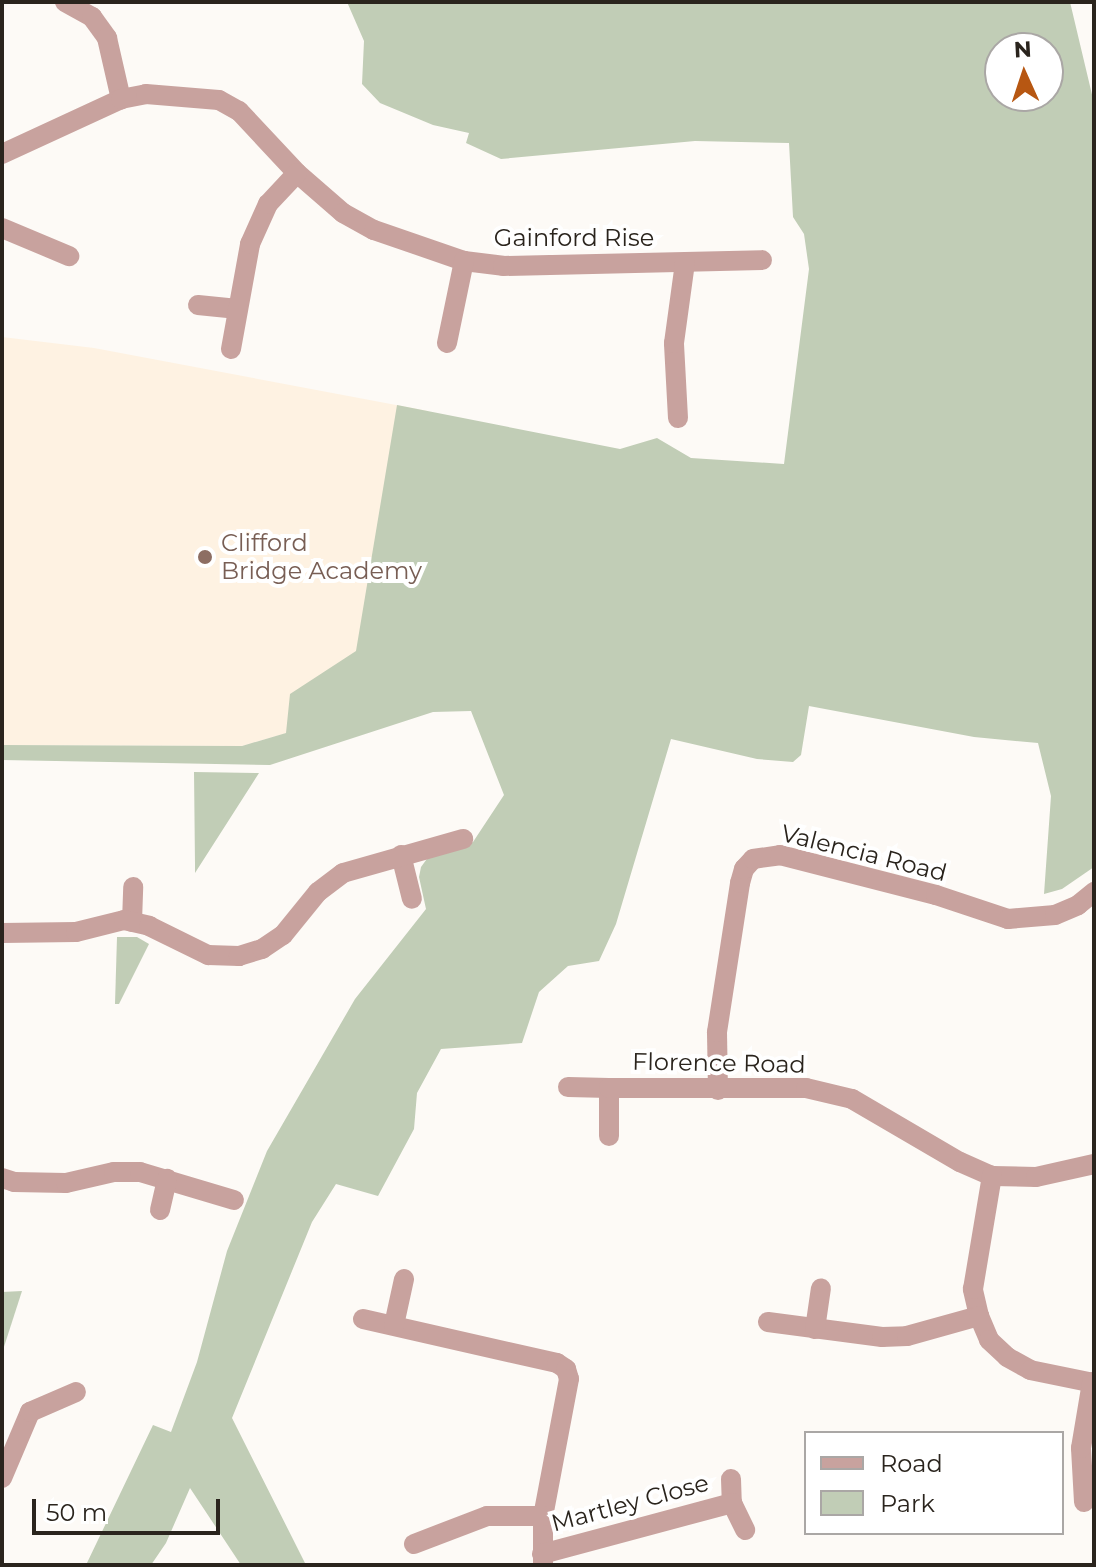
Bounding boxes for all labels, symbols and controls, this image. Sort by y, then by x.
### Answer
north arrow [984,32,1064,112]
text: N [1013,36,1032,63]
street label: Gainford Rise [494,224,654,252]
place label: Clifford Bridge Academy [221,529,422,585]
marker: Clifford Bridge Academy [196,548,214,566]
street label: Valencia Road [778,818,950,888]
street label: Florence Road [632,1047,806,1079]
legend [804,1431,1064,1535]
text: Road [880,1449,943,1478]
street label: Martley Close [548,1468,712,1538]
scale bar [36,1483,224,1533]
text: Park [880,1489,935,1518]
text: 50 m [46,1498,107,1527]

